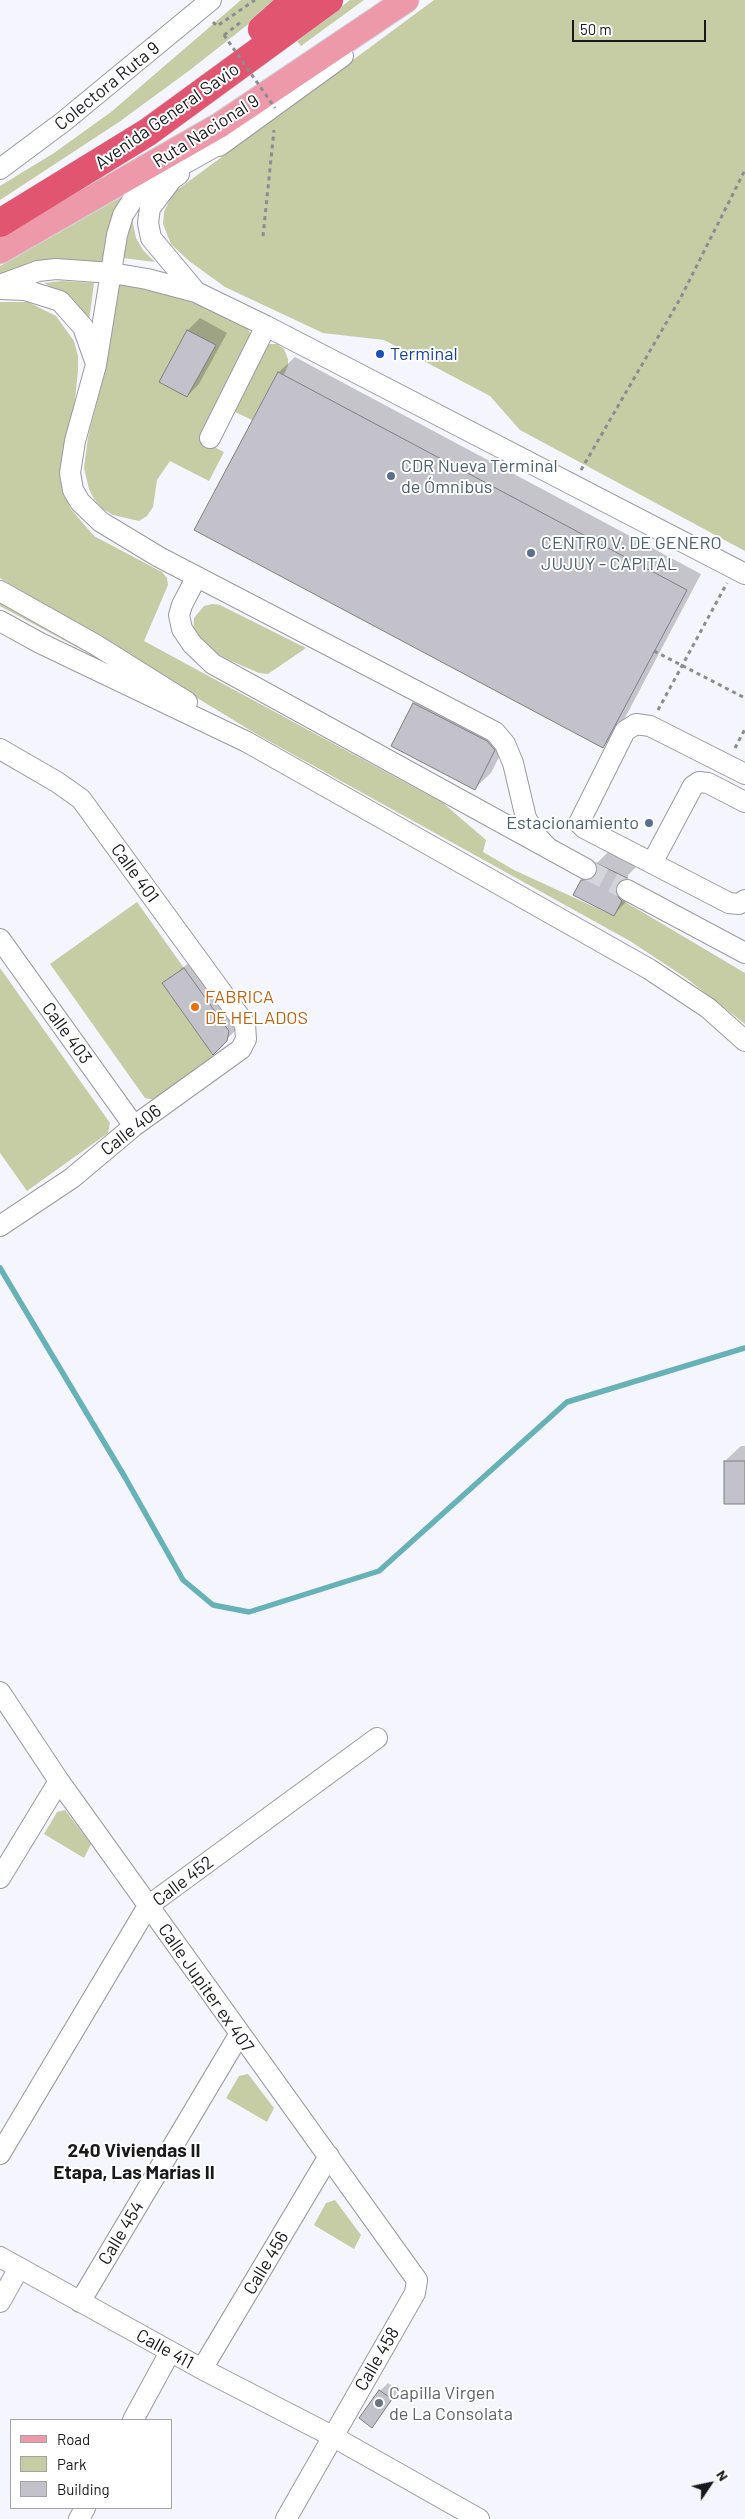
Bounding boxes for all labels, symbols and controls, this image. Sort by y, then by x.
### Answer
scale bar [575,10,709,42]
text: 50 m [580,20,612,38]
street label: Colectora Ruta 9 [50,37,164,135]
street label: Avenida General Savio [91,58,243,174]
street label: Ruta Nacional 9 [149,90,263,172]
place label: Terminal [390,343,458,365]
marker: Terminal [374,348,386,360]
place label: CDR Nueva Terminal de Ómnibus [401,455,558,498]
marker: CDR Nueva Terminal de Ómnibus [385,470,397,482]
place label: CENTRO V. DE GENERO JUJUY - CAPITAL [541,532,722,574]
marker: CENTRO V. DE GENERO JUJUY - CAPITAL [525,547,537,559]
place label: Estacionamiento [506,812,639,834]
marker: Estacionamiento [643,817,655,829]
street label: Calle 401 [106,839,164,907]
place label: FABRICA DE HELADOS [205,986,308,1028]
street label: Calle 403 [37,998,97,1068]
marker: FABRICA DE HELADOS [189,1001,201,1013]
street label: Calle 406 [96,1100,166,1160]
street label: Calle 452 [148,1851,218,1911]
street label: Calle Jupiter ex 407 [154,1919,258,2057]
district label: 240 Viviendas II Etapa, Las Marias II [53,2140,215,2184]
street label: Calle 454 [94,2197,148,2269]
street label: Calle 456 [239,2227,293,2299]
street label: Calle 458 [350,2323,404,2395]
street label: Calle 411 [132,2324,198,2374]
place label: Capilla Virgen de La Consolata [389,2382,513,2424]
marker: Capilla Virgen de La Consolata [373,2397,385,2409]
legend [10,2419,172,2509]
text: Road [57,2430,90,2448]
text: Park [57,2455,86,2473]
north arrow [685,2459,735,2509]
text: N [713,2467,733,2484]
text: Building [57,2480,110,2498]

